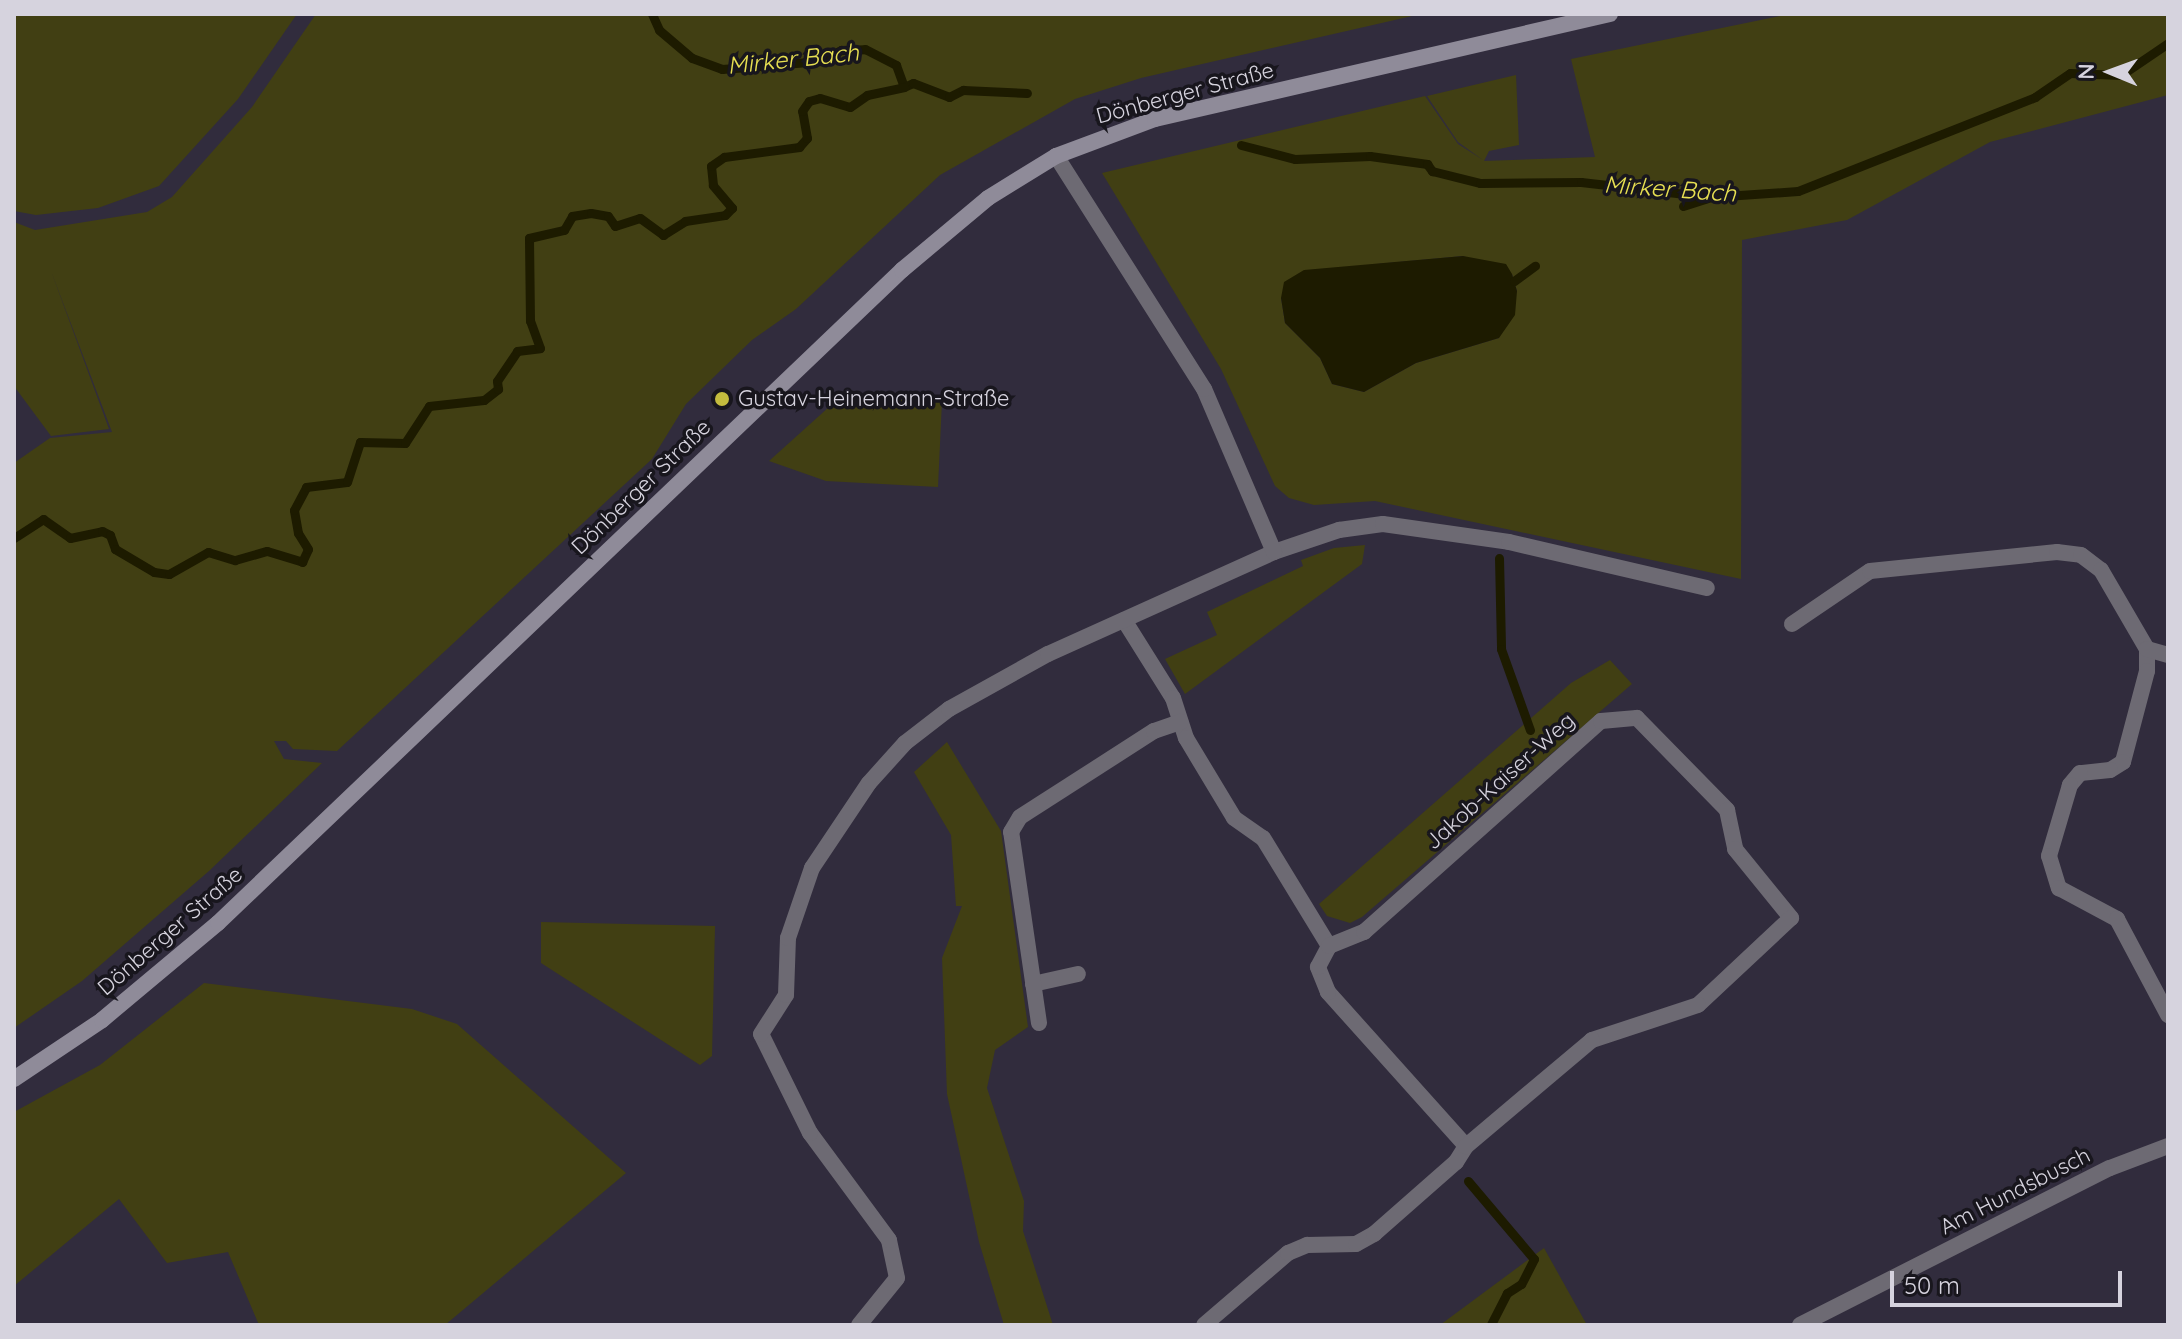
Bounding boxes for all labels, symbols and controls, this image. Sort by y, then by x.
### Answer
north arrow [2070,32,2150,112]
water label: Mirker Bach [726,38,860,80]
street label: Dönberger Straße [1093,57,1277,129]
text: N [2072,63,2100,80]
water label: Mirker Bach [1603,170,1737,208]
place label: Gustav-Heinemann-Straße [738,386,1010,412]
marker: Gustav-Heinemann-Straße [713,390,731,408]
street label: Dönberger Straße [566,414,716,560]
street label: Jakob-Kaiser-Weg [1420,707,1580,855]
street label: Dönberger Straße [92,861,248,1001]
street label: Am Hundsbusch [1935,1142,2095,1240]
scale bar [1894,1255,2126,1305]
text: 50 m [1904,1270,1960,1300]

